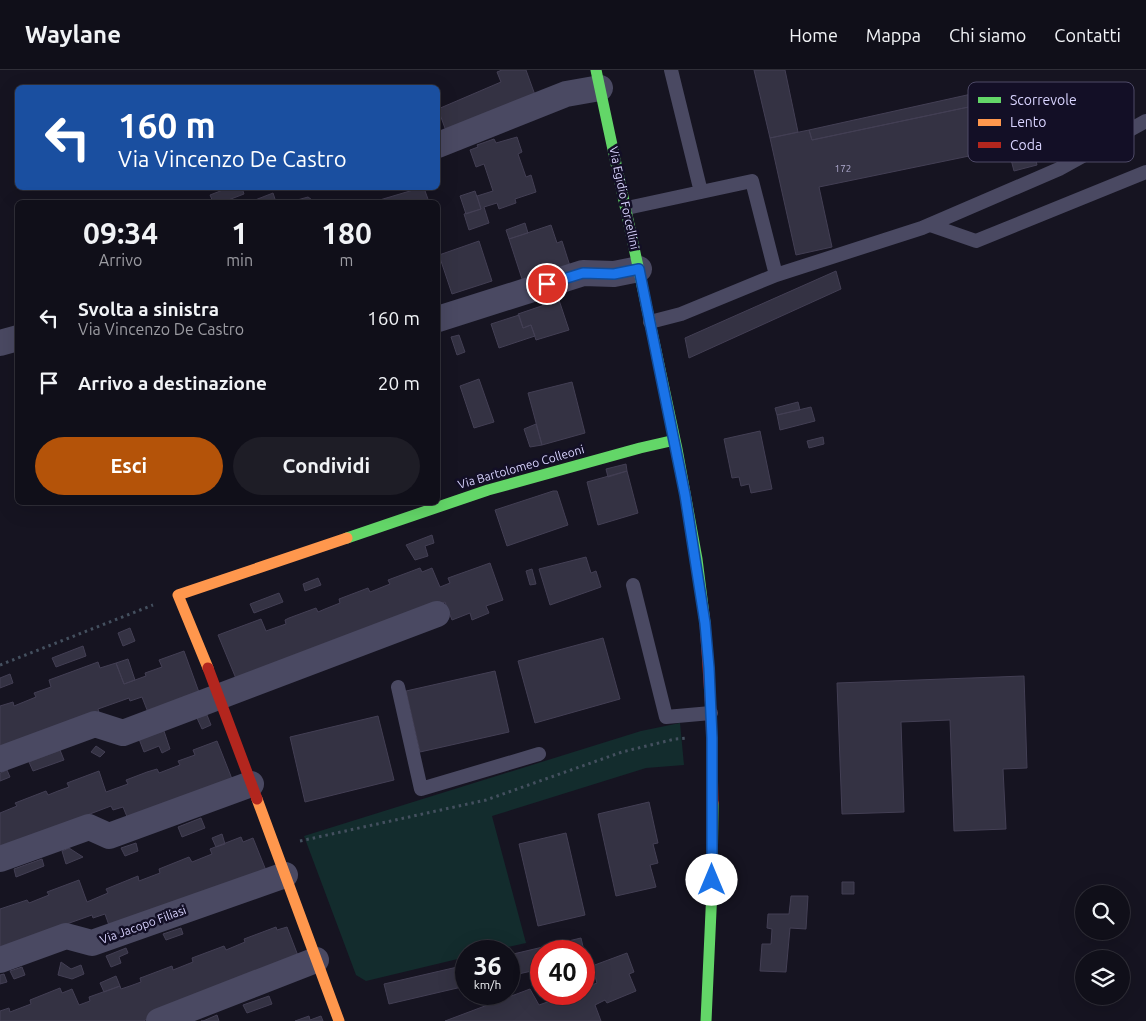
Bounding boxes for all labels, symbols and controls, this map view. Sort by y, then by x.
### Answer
text: Waylane [25,21,121,48]
text: Home [789,25,838,45]
text: Mappa [866,25,921,45]
text: Chi siamo [949,25,1026,45]
text: Contatti [1054,25,1121,45]
legend [968,82,1134,162]
text: Scorrevole [1010,92,1077,108]
icon: left [35,105,100,170]
text: 160 m [118,105,216,145]
text: Lento [1010,114,1047,130]
text: Coda [1010,137,1042,153]
street label: Via Egidio Forcellini [607,145,642,251]
text: Via Vincenzo De Castro [118,146,347,171]
house number: 172 [835,163,851,174]
text: 09:34 [83,216,158,250]
text: 1 [231,216,248,250]
text: 180 [321,216,372,250]
text: Arrivo [99,251,142,269]
text: min [226,251,253,269]
text: m [340,251,353,269]
pin [526,263,568,305]
icon: arrive [533,270,561,298]
text: Svolta a sinistra [78,298,219,320]
icon: left [35,304,63,332]
text: 160 m [367,307,420,329]
text: Via Vincenzo De Castro [78,320,244,338]
icon: arrive [35,369,63,397]
text: Arrivo a destinazione [78,372,267,394]
text: 20 m [378,372,420,394]
button: Esci [35,437,223,495]
button: Condividi [233,437,420,495]
street label: Via Bartolomeo Colleoni [456,442,586,491]
position arrow [685,853,737,905]
map controls [1075,885,1130,1005]
button: search [1075,885,1130,940]
street label: Via Jacopo Filiasi [98,903,188,946]
speed limit sign: 40 [530,940,595,1005]
button: layers [1075,950,1130,1005]
text: 36 [473,952,502,980]
text: km/h [474,978,501,991]

